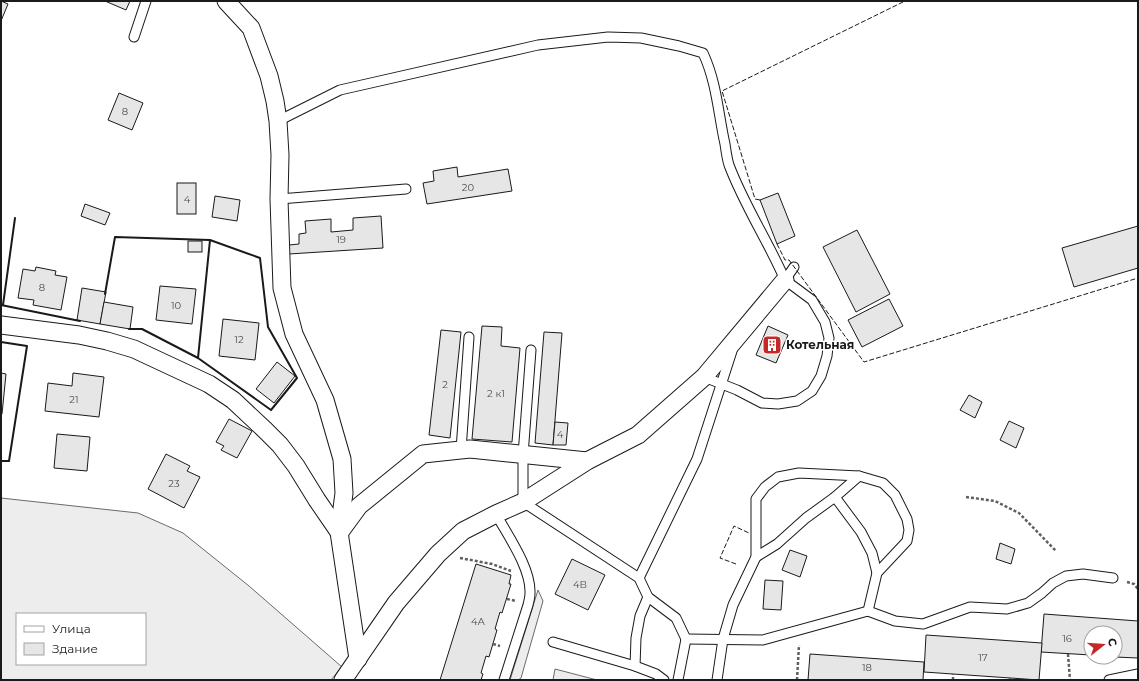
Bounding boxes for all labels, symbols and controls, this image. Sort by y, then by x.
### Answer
house number: 8 [122,105,128,118]
house number: 20 [462,181,475,194]
house number: 4 [184,193,191,206]
house number: 19 [336,233,346,246]
house number: 8 [39,281,45,294]
house number: 10 [171,299,181,312]
house number: 12 [234,333,244,346]
building icon: Котельная [761,334,783,356]
place label: Котельная [786,337,854,352]
house number: 2 [442,378,448,391]
house number: 2 к1 [487,387,505,400]
house number: 21 [69,393,79,406]
house number: 4 [557,428,564,441]
house number: 23 [168,477,180,490]
house number: 4В [573,578,587,591]
legend [16,613,146,665]
house number: 4А [471,615,486,628]
text: Улица [52,621,91,636]
north arrow [1083,625,1123,665]
house number: 16 [1062,632,1072,645]
text: С [1105,636,1120,648]
text: Здание [52,641,98,656]
house number: 17 [978,651,988,664]
house number: 18 [862,661,872,674]

